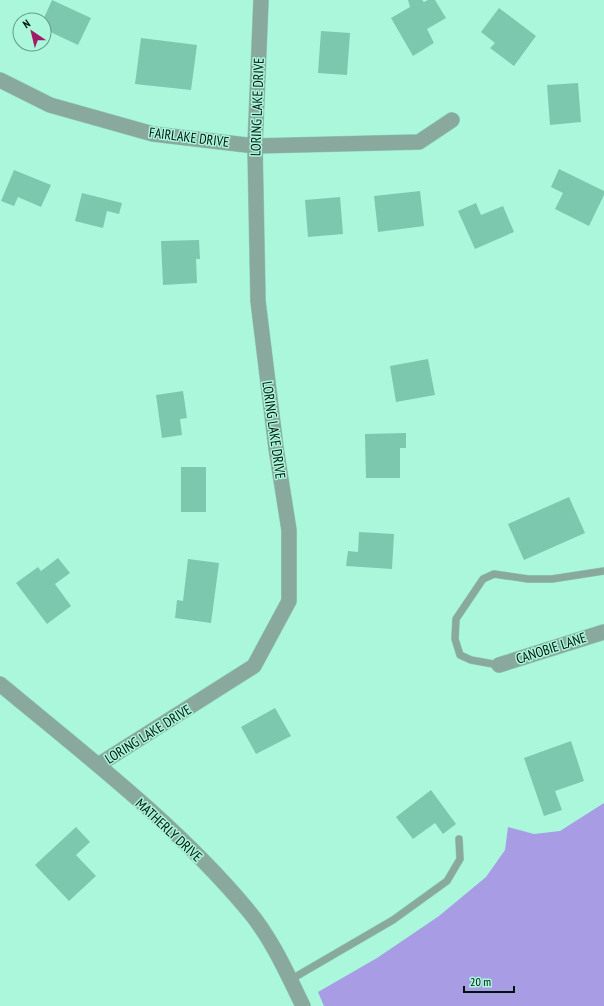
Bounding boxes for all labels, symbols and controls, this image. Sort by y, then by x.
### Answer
north arrow [12,12,52,52]
text: N [20,16,33,31]
street label: LORING LAKE DRIVE [246,58,268,156]
street label: FAIRLAKE DRIVE [148,123,230,151]
street label: LORING LAKE DRIVE [258,380,290,480]
street label: CANOBIE LANE [514,628,588,668]
street label: LORING LAKE DRIVE [102,700,194,768]
street label: MATHERLY DRIVE [132,795,206,865]
scale bar [464,968,514,994]
text: 20 m [470,974,491,989]

